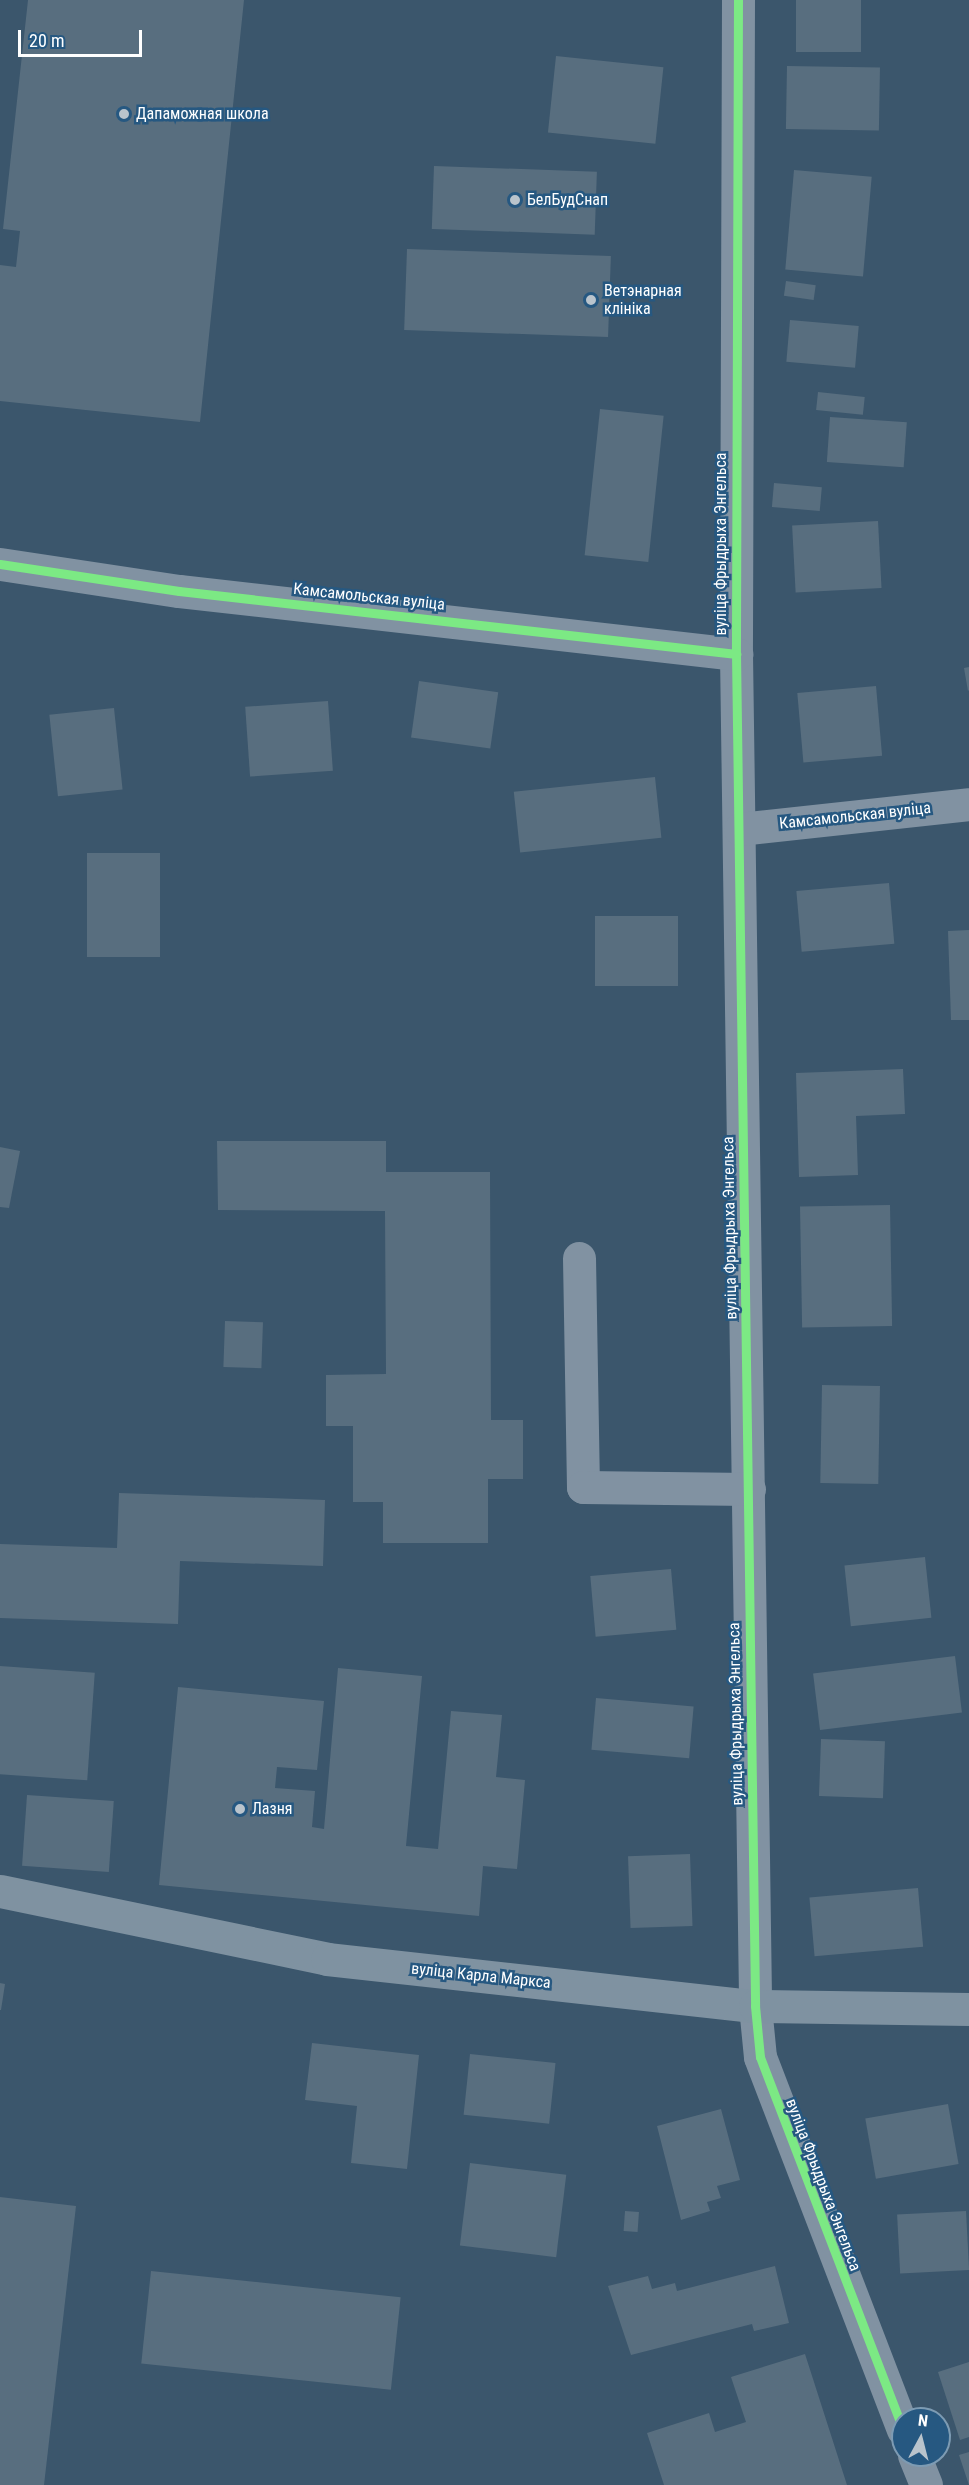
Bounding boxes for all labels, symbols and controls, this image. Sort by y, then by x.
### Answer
scale bar [21,18,146,56]
text: 20 m [29,30,64,51]
place label: Дапаможная школа [136,104,269,124]
marker: Дапаможная школа [117,107,131,121]
place label: БелБудСнап [527,190,608,210]
marker: БелБудСнап [508,193,522,207]
place label: Ветэнарная клініка [604,281,682,319]
marker: Ветэнарная клініка [582,291,600,309]
street label: вуліца Фрыдрыха Энгельса [711,453,731,635]
street label: Камсамольская вуліца [292,579,446,615]
street label: Камсамольская вуліца [778,798,932,834]
street label: вуліца Фрыдрыха Энгельса [719,1136,741,1320]
street label: вуліца Фрыдрыха Энгельса [725,1622,747,1806]
place label: Лазня [252,1799,293,1819]
marker: Лазня [233,1802,247,1816]
street label: вуліца Карла Маркса [410,1959,552,1993]
street label: вуліца Фрыдрыха Энгельса [781,2096,865,2274]
north arrow [891,2407,951,2467]
text: N [917,2411,929,2431]

